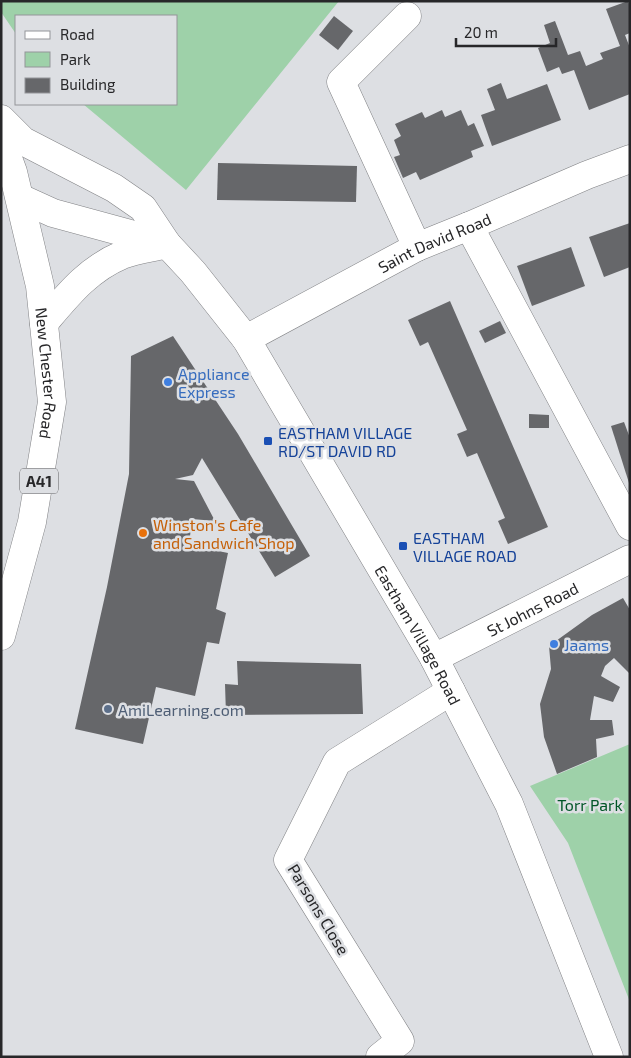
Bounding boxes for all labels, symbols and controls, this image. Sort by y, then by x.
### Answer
legend [15,15,178,105]
scale bar [456,15,556,47]
text: 20 m [464,23,498,41]
text: Road [60,25,95,43]
text: Park [60,50,91,68]
text: Building [60,75,116,93]
street label: Saint David Road [374,208,494,276]
street label: New Chester Road [33,306,62,441]
place label: Appliance Express [178,364,250,401]
marker: Appliance Express [162,376,174,388]
place label: EASTHAM VILLAGE RD/ST DAVID RD [278,423,412,460]
marker: EASTHAM VILLAGE RD/ST DAVID RD [262,435,274,447]
road number: A41 [20,468,58,494]
place label: Winston's Cafe and Sandwich Shop [153,515,295,552]
marker: Winston's Cafe and Sandwich Shop [137,527,149,539]
place label: EASTHAM VILLAGE ROAD [413,528,517,565]
marker: EASTHAM VILLAGE ROAD [397,540,409,552]
street label: Eastham Village Road [372,561,466,707]
street label: St Johns Road [483,577,581,639]
place label: Jaams [564,635,609,654]
marker: Jaams [548,638,560,650]
place label: AmiLearning.com [118,700,244,719]
marker: AmiLearning.com [102,703,114,715]
park label: Torr Park [557,795,623,814]
street label: Parsons Close [284,860,354,958]

